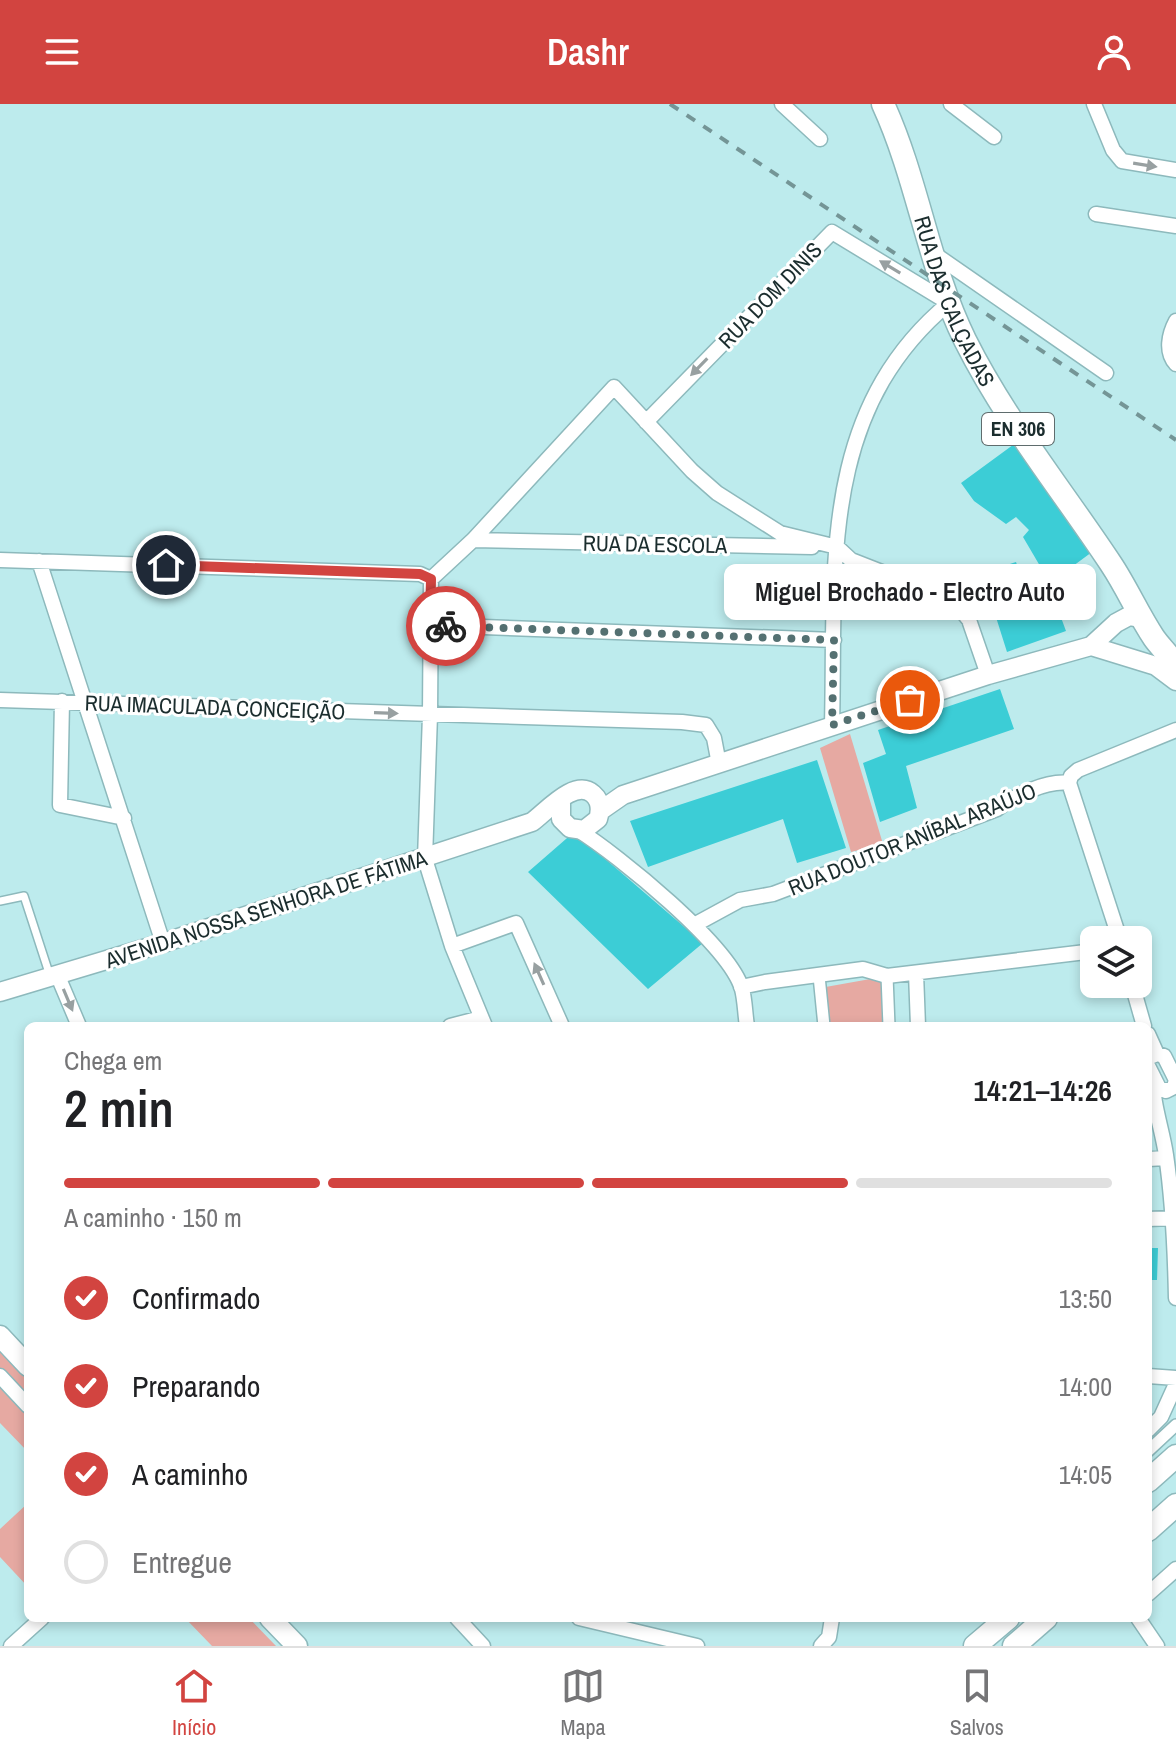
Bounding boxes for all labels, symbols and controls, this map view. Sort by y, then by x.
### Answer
text: Dashr [547,28,629,76]
icon: menu [40,30,84,74]
icon: person [1092,30,1136,74]
one-way arrow [1133,159,1158,172]
street label: RUA DAS CALÇADAS [907,213,1002,392]
street label: RUA DOM DINIS [712,235,828,355]
one-way arrow [879,260,901,274]
one-way arrow [690,357,709,376]
road number: EN 306 [982,413,1054,445]
street label: RUA DA ESCOLA [583,528,728,560]
pin [132,531,200,599]
icon: home [144,543,188,587]
callout: Miguel Brochado - Electro Auto [724,564,1096,620]
text: Miguel Brochado - Electro Auto [755,574,1065,609]
courier [406,586,486,666]
icon: bike [424,604,468,648]
pin [876,666,944,734]
icon: bag [888,678,932,722]
street label: RUA IMACULADA CONCEIÇÃO [84,687,346,727]
one-way arrow [374,707,399,720]
street label: RUA DOUTOR ANÍBAL ARAÚJO [784,776,1040,902]
street label: AVENIDA NOSSA SENHORA DE FÁTIMA [101,842,431,976]
map controls [1080,926,1152,998]
button: layers [1080,926,1152,998]
one-way arrow [532,963,545,986]
one-way arrow [62,988,75,1012]
text: Chega em [64,1043,162,1078]
text: 14:21–14:26 [973,1070,1112,1110]
text: 2 min [64,1073,174,1143]
text: A caminho · 150 m [64,1200,242,1235]
icon: check [64,1276,108,1320]
text: Confirmado [132,1278,261,1318]
text: 13:50 [1059,1281,1112,1316]
icon: check [64,1364,108,1408]
text: Preparando [132,1366,261,1406]
text: 14:00 [1059,1369,1112,1404]
icon: check [64,1452,108,1496]
text: A caminho [132,1454,248,1494]
text: 14:05 [1059,1457,1112,1492]
text: Entregue [132,1542,232,1582]
tab: Início [172,1664,216,1742]
tab: Mapa [560,1664,606,1742]
tab: Salvos [950,1664,1004,1742]

